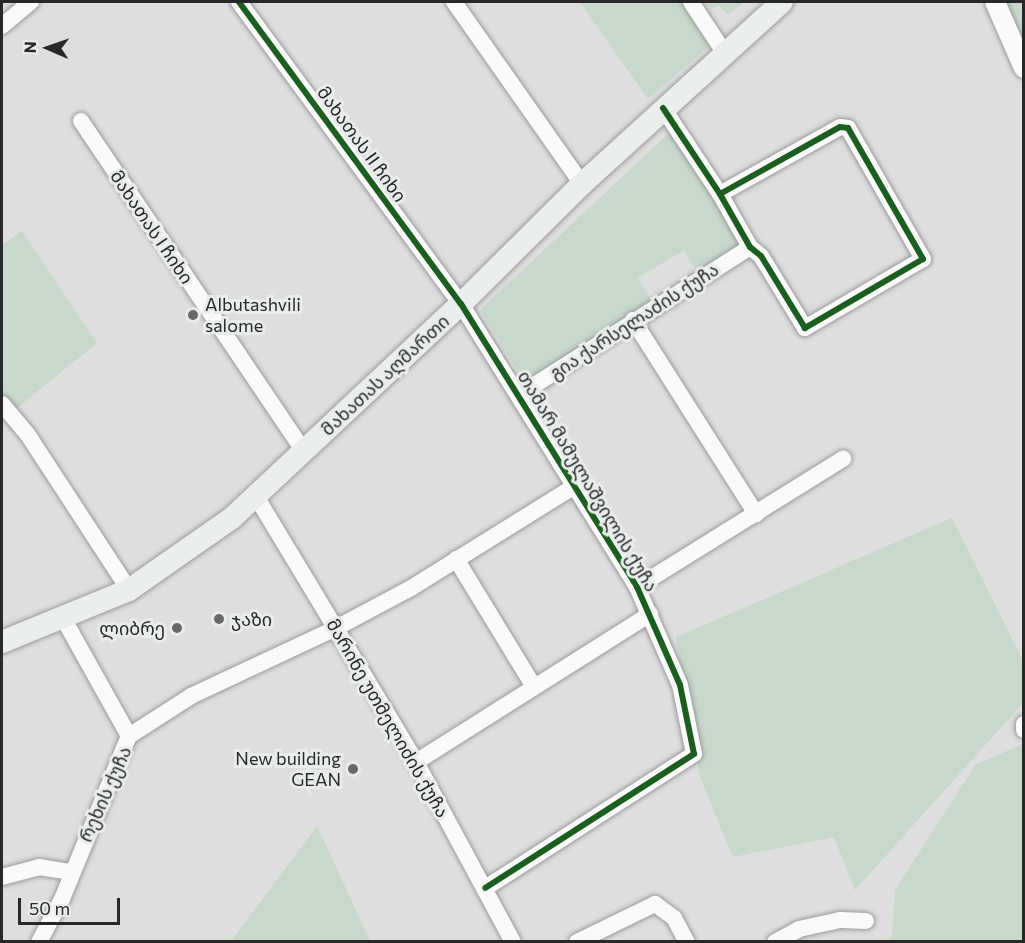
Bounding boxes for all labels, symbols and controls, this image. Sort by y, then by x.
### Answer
north arrow [18,18,78,78]
text: N [20,41,39,54]
street label: მახათას II ჩიხი [313,82,411,206]
street label: მახათას I ჩიხი [106,166,198,288]
street label: გია ქარსელაძის ქუჩა [545,258,723,384]
place label: Albutashvili salome [205,294,301,336]
marker: Albutashvili salome [186,308,200,322]
street label: მახათას აღმართი [316,310,454,440]
street label: თამარ მამულაშვილის ქუჩა [513,367,663,595]
place label: ჯაზი [231,608,272,630]
marker: ჯაზი [212,612,226,626]
street label: მარინე უთმელიძის ქუჩა [322,615,454,821]
place label: ლიბრე [99,617,165,639]
marker: ლიბრე [170,621,184,635]
street label: რეხის ქუჩა [74,743,136,845]
place label: New building GEAN [235,748,341,790]
marker: New building GEAN [346,762,360,776]
scale bar [21,886,123,924]
text: 50 m [29,897,70,919]

